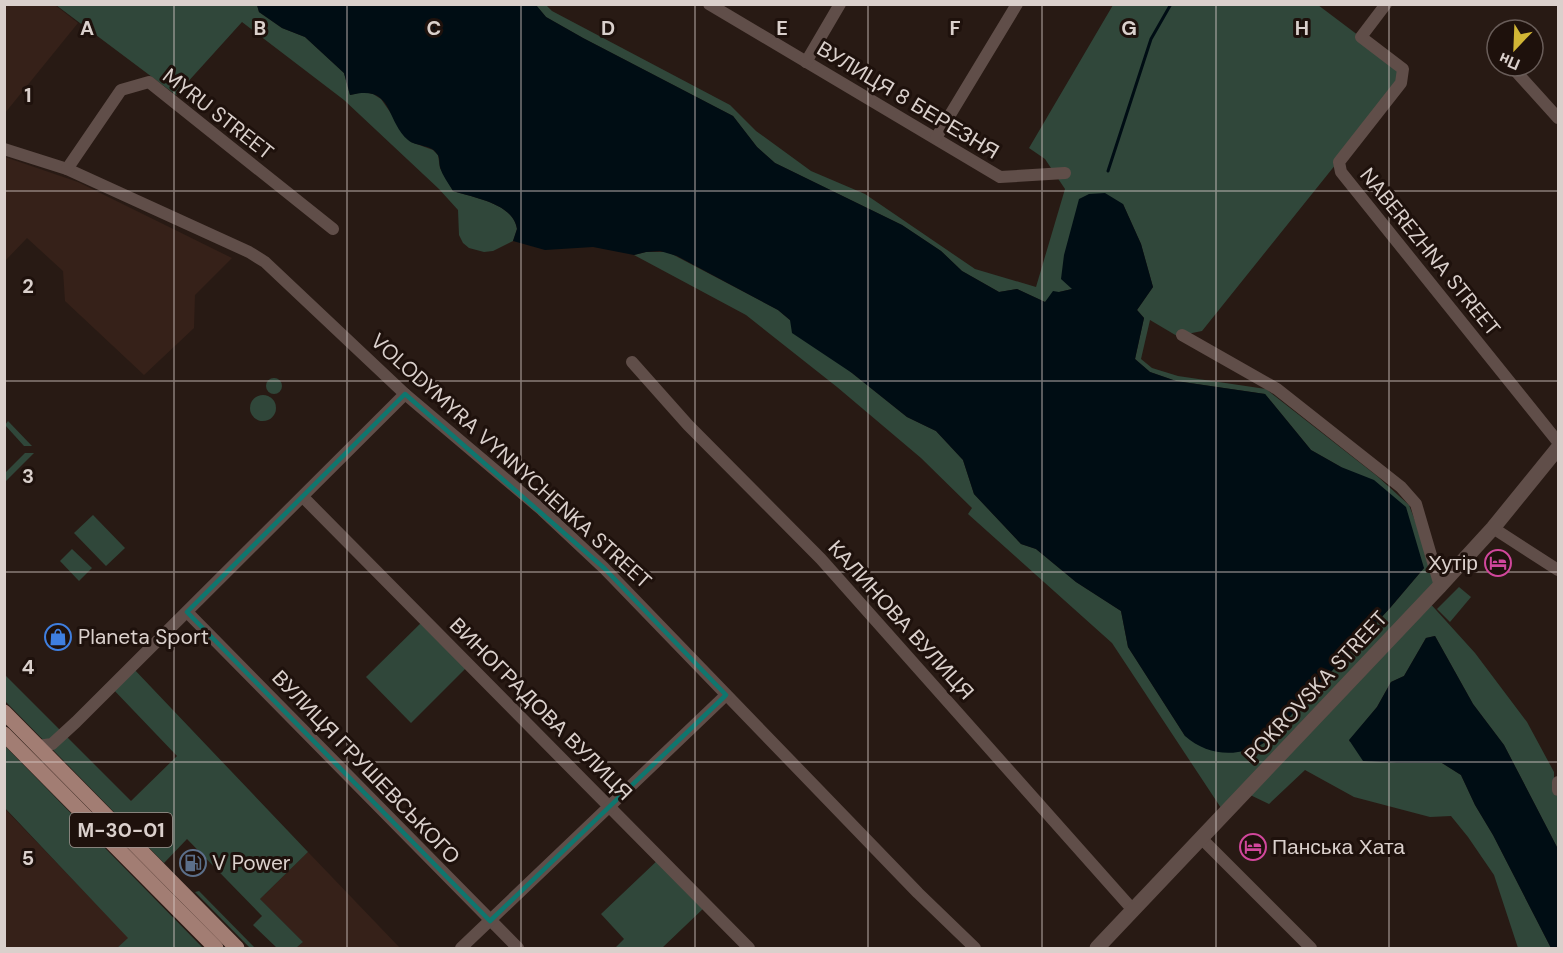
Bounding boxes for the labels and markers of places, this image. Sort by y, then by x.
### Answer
hotel icon: Хутір [1483,548,1513,578]
place label: Хутір [1428,549,1478,577]
shop icon: Planeta Sport [43,622,73,652]
place label: Planeta Sport [78,623,209,651]
hotel icon: Панська Хата [1238,832,1268,862]
place label: Панська Хата [1272,833,1405,861]
fuel station icon: V Power [178,848,208,878]
place label: V Power [212,849,291,877]

